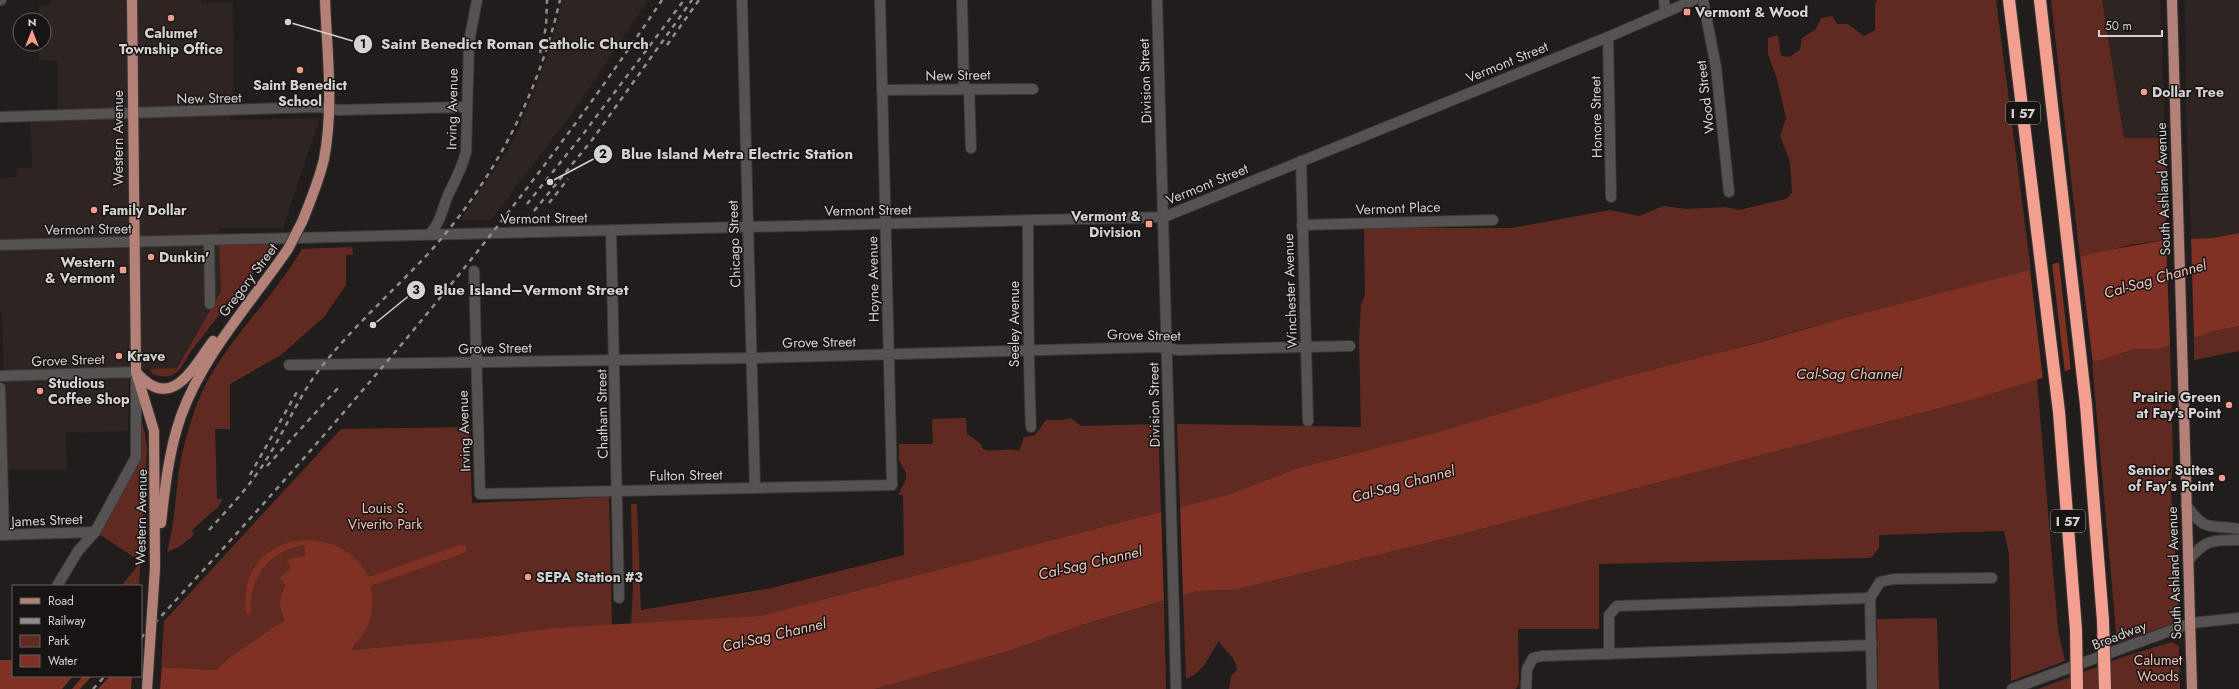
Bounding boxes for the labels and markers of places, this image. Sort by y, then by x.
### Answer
place label: Vermont & Wood [1694,2,1808,22]
marker: Vermont & Wood [1682,7,1692,17]
marker: Calumet Township Office [166,13,176,23]
place label: Calumet Township Office [119,23,223,59]
callout: Saint Benedict Roman Catholic Church [353,30,657,57]
marker: Saint Benedict School [295,65,305,75]
place label: Saint Benedict School [253,75,348,111]
place label: Dollar Tree [2152,82,2224,102]
marker: Dollar Tree [2139,87,2149,97]
callout: Blue Island Metra Electric Station [593,141,861,168]
place label: Family Dollar [102,200,187,220]
marker: Family Dollar [89,205,99,215]
place label: Vermont & Division [1070,206,1141,242]
marker: Vermont & Division [1144,219,1154,229]
place label: Dunkin' [159,247,209,267]
place label: Western & Vermont [45,252,116,288]
marker: Dunkin' [146,252,156,262]
marker: Western & Vermont [118,265,128,275]
callout: Blue Island–Vermont Street [406,277,636,304]
place label: Krave [127,346,165,366]
marker: Krave [114,351,124,361]
place label: Studious Coffee Shop [48,373,130,409]
marker: Studious Coffee Shop [35,386,45,396]
place label: Prairie Green at Fay's Point [2133,387,2222,423]
marker: Prairie Green at Fay's Point [2224,400,2234,410]
place label: Senior Suites of Fay’s Point [2128,460,2215,496]
marker: Senior Suites of Fay’s Point [2217,473,2227,483]
place label: SEPA Station #3 [536,567,643,587]
marker: SEPA Station #3 [523,572,533,582]

